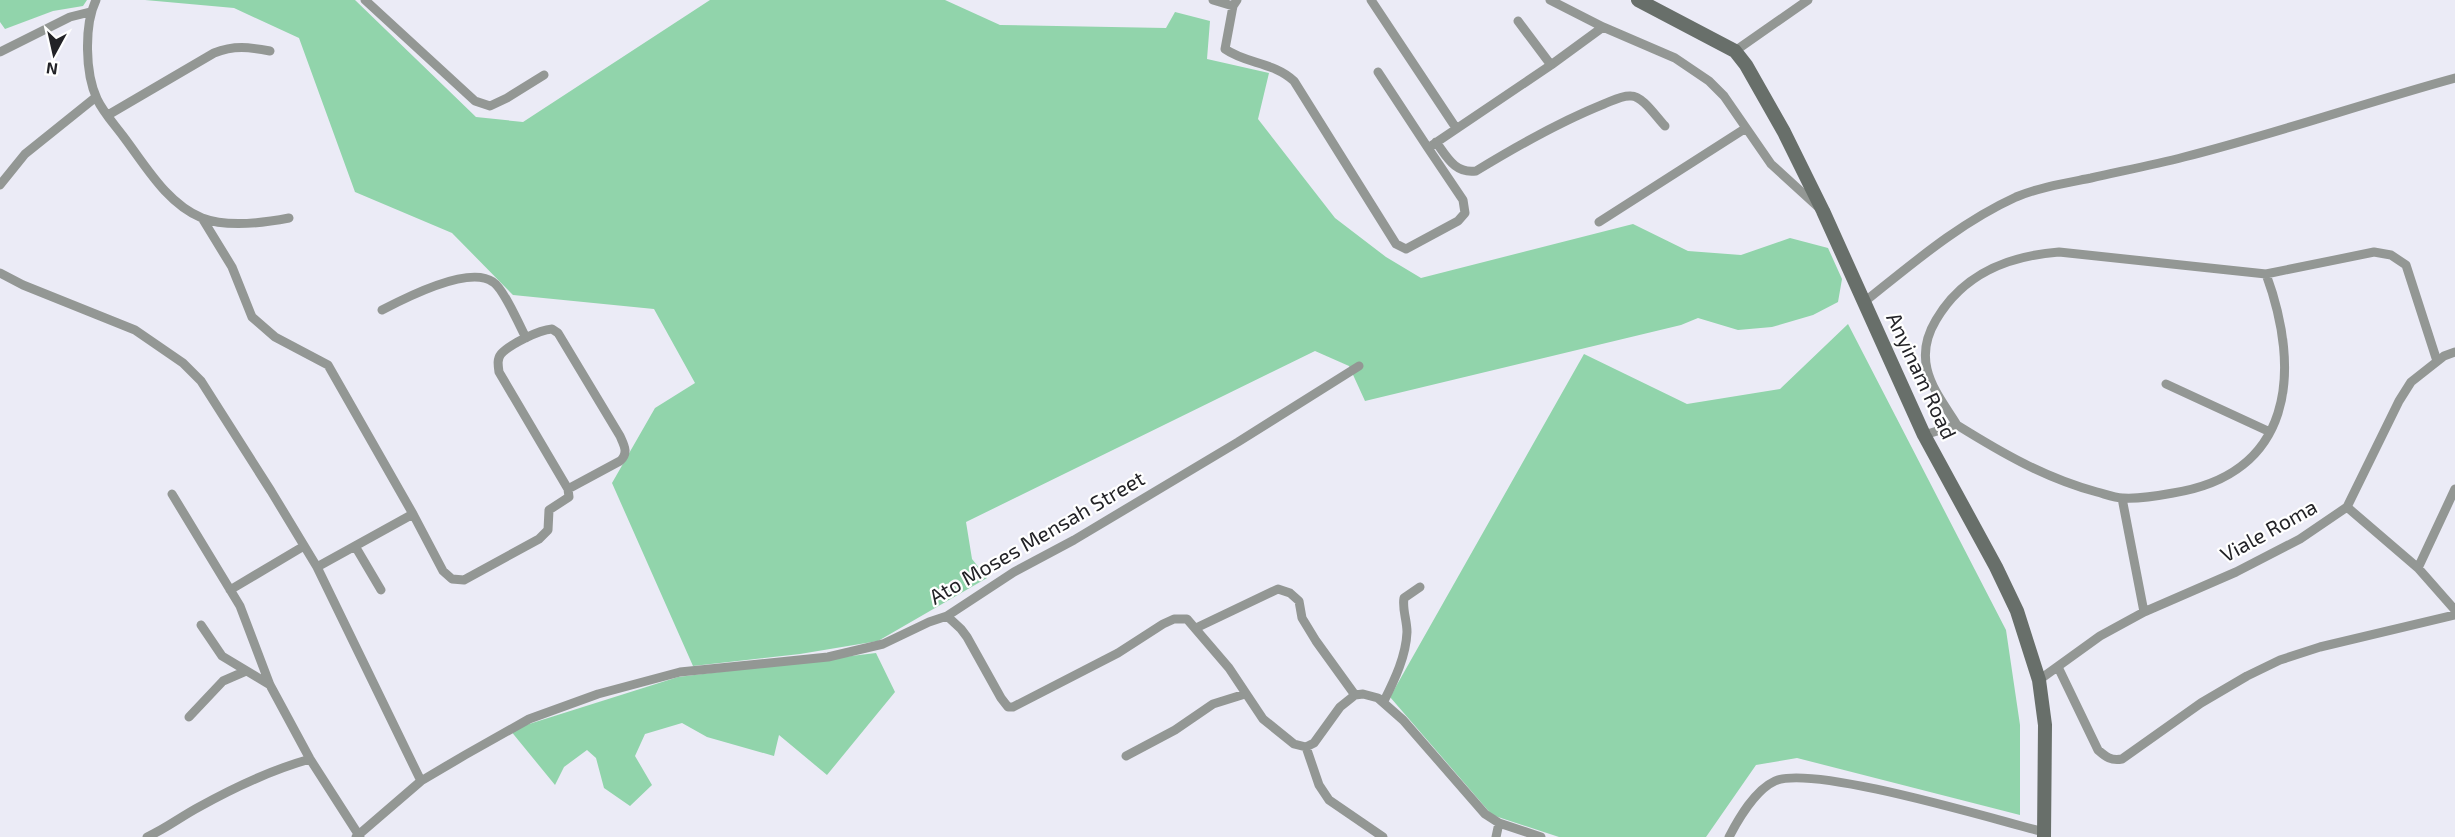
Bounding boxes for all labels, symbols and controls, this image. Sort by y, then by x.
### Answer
north arrow [24,24,84,84]
text: N [45,59,59,80]
street label: Anyinam Road [1882,308,1963,443]
street label: Ato Moses Mensah Street [924,465,1148,609]
street label: Viale Roma [2216,493,2321,566]

